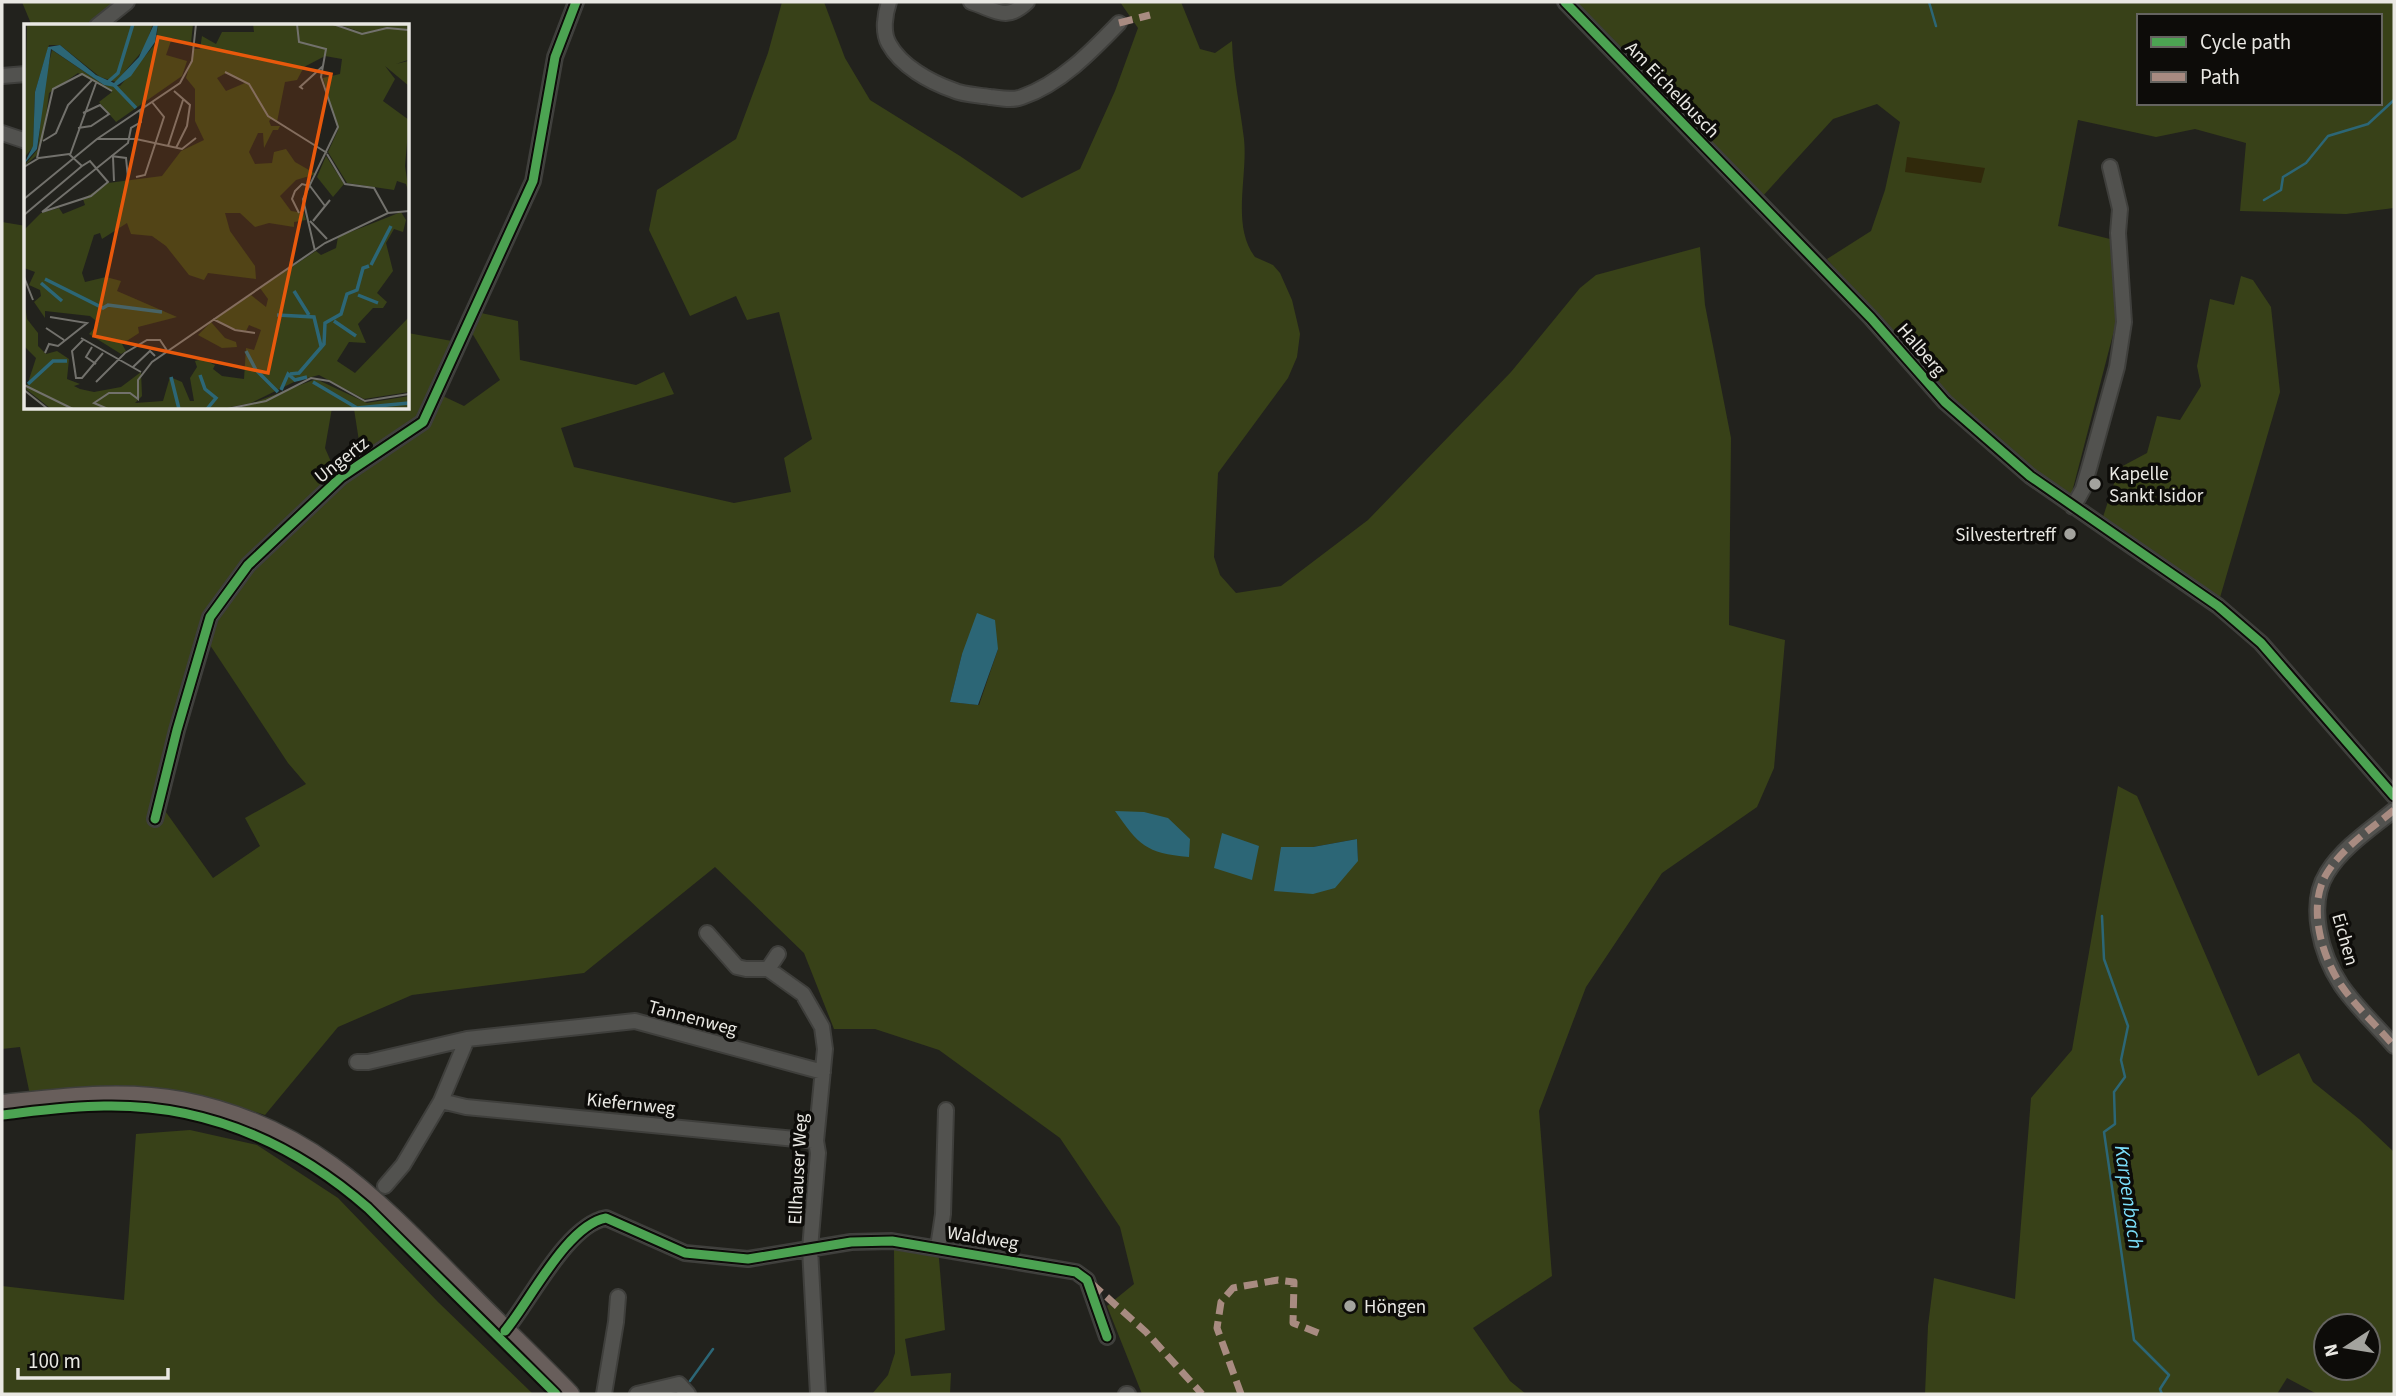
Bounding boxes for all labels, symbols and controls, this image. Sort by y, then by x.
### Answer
legend [2137,14,2382,105]
inset map [24,24,410,410]
text: Cycle path [2200,27,2291,57]
street label: Am Eichelbusch [1619,35,1725,145]
text: Path [2200,62,2240,92]
street label: Halberg [1890,317,1952,383]
street label: Ungertz [309,430,375,490]
place label: Kapelle Sankt Isidor [2109,461,2204,510]
marker: Kapelle Sankt Isidor [2087,476,2103,492]
place label: Silvestertreff [1955,522,2057,549]
marker: Silvestertreff [2062,526,2078,542]
street label: Eichen [2324,910,2365,969]
street label: Tannenweg [645,994,741,1043]
street label: Kiefernweg [585,1086,677,1123]
street label: Ellhauser Weg [782,1112,815,1225]
water label: Karpenbach [2107,1143,2151,1251]
street label: Waldweg [945,1220,1021,1258]
place label: Höngen [1364,1294,1426,1321]
marker: Höngen [1342,1298,1358,1314]
north arrow [2312,1312,2382,1382]
scale bar [18,1336,168,1380]
text: N [2317,1341,2346,1359]
text: 100 m [28,1346,81,1376]

